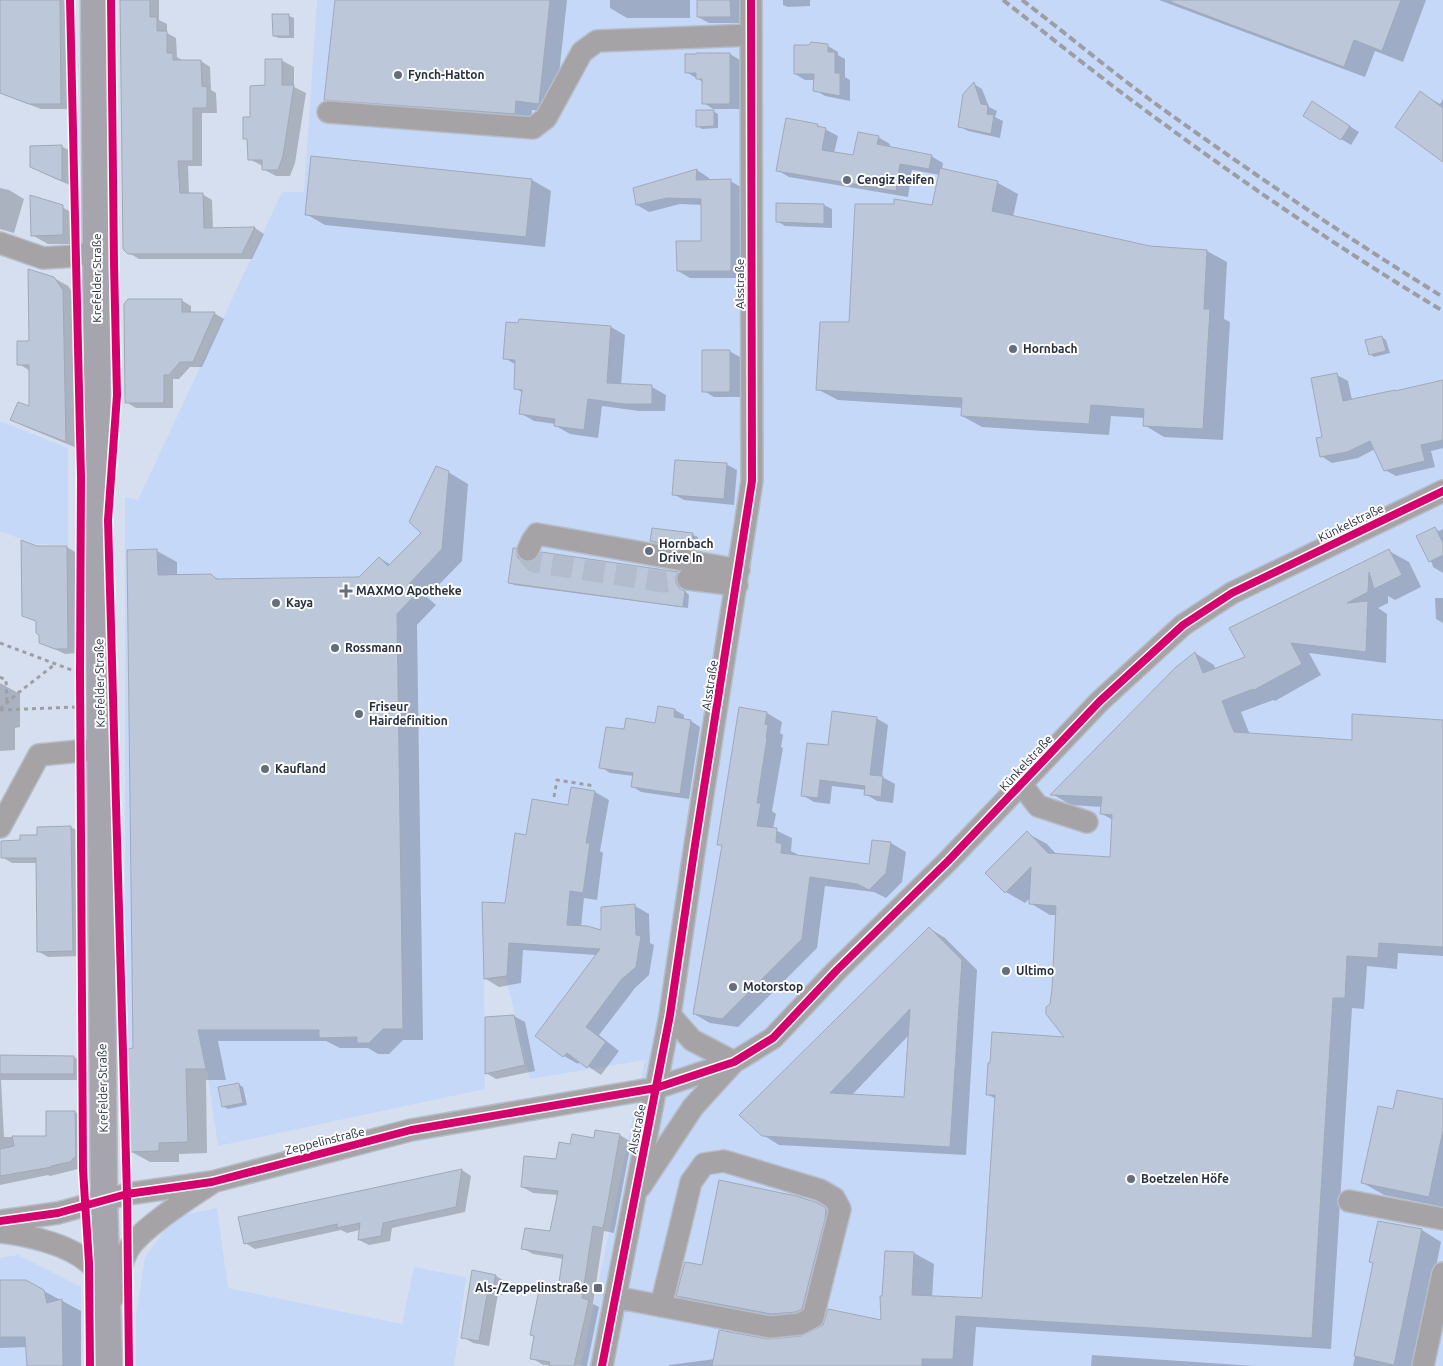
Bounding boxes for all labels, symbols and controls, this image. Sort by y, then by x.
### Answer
place label: Fynch-Hatton [408,68,485,81]
marker: Fynch-Hatton [392,69,404,81]
place label: Cengiz Reifen [857,173,934,186]
marker: Cengiz Reifen [841,174,853,186]
street label: Krefelder Straße [90,233,103,323]
street label: Alsstraße [733,259,746,309]
place label: Hornbach [1023,342,1078,355]
marker: Hornbach [1007,343,1019,355]
street label: Künkelstraße [1316,501,1386,544]
place label: Hornbach Drive In [659,537,714,564]
marker: Hornbach Drive In [643,545,655,557]
place label: MAXMO Apotheke [356,584,462,597]
marker: MAXMO Apotheke [340,585,352,597]
place label: Kaya [286,596,313,609]
marker: Kaya [270,597,282,609]
street label: Krefelder Straße [92,638,107,728]
place label: Rossmann [345,641,402,654]
marker: Rossmann [329,642,341,654]
street label: Alsstraße [699,659,720,711]
place label: Friseur Hairdefinition [369,700,448,727]
marker: Friseur Hairdefinition [353,708,365,720]
street label: Künkelstraße [997,732,1055,793]
place label: Kaufland [275,762,326,775]
marker: Kaufland [259,763,271,775]
place label: Ultimo [1016,964,1054,977]
marker: Ultimo [1000,965,1012,977]
place label: Motorstop [743,980,803,993]
marker: Motorstop [727,981,739,993]
street label: Krefelder Straße [95,1043,110,1133]
street label: Alsstraße [625,1103,648,1155]
street label: Zeppelinstraße [284,1124,366,1157]
place label: Boetzelen Höfe [1141,1172,1229,1185]
marker: Boetzelen Höfe [1125,1173,1137,1185]
place label: Als-/Zeppelinstraße [475,1281,588,1294]
marker: Als-/Zeppelinstraße [592,1282,604,1294]

